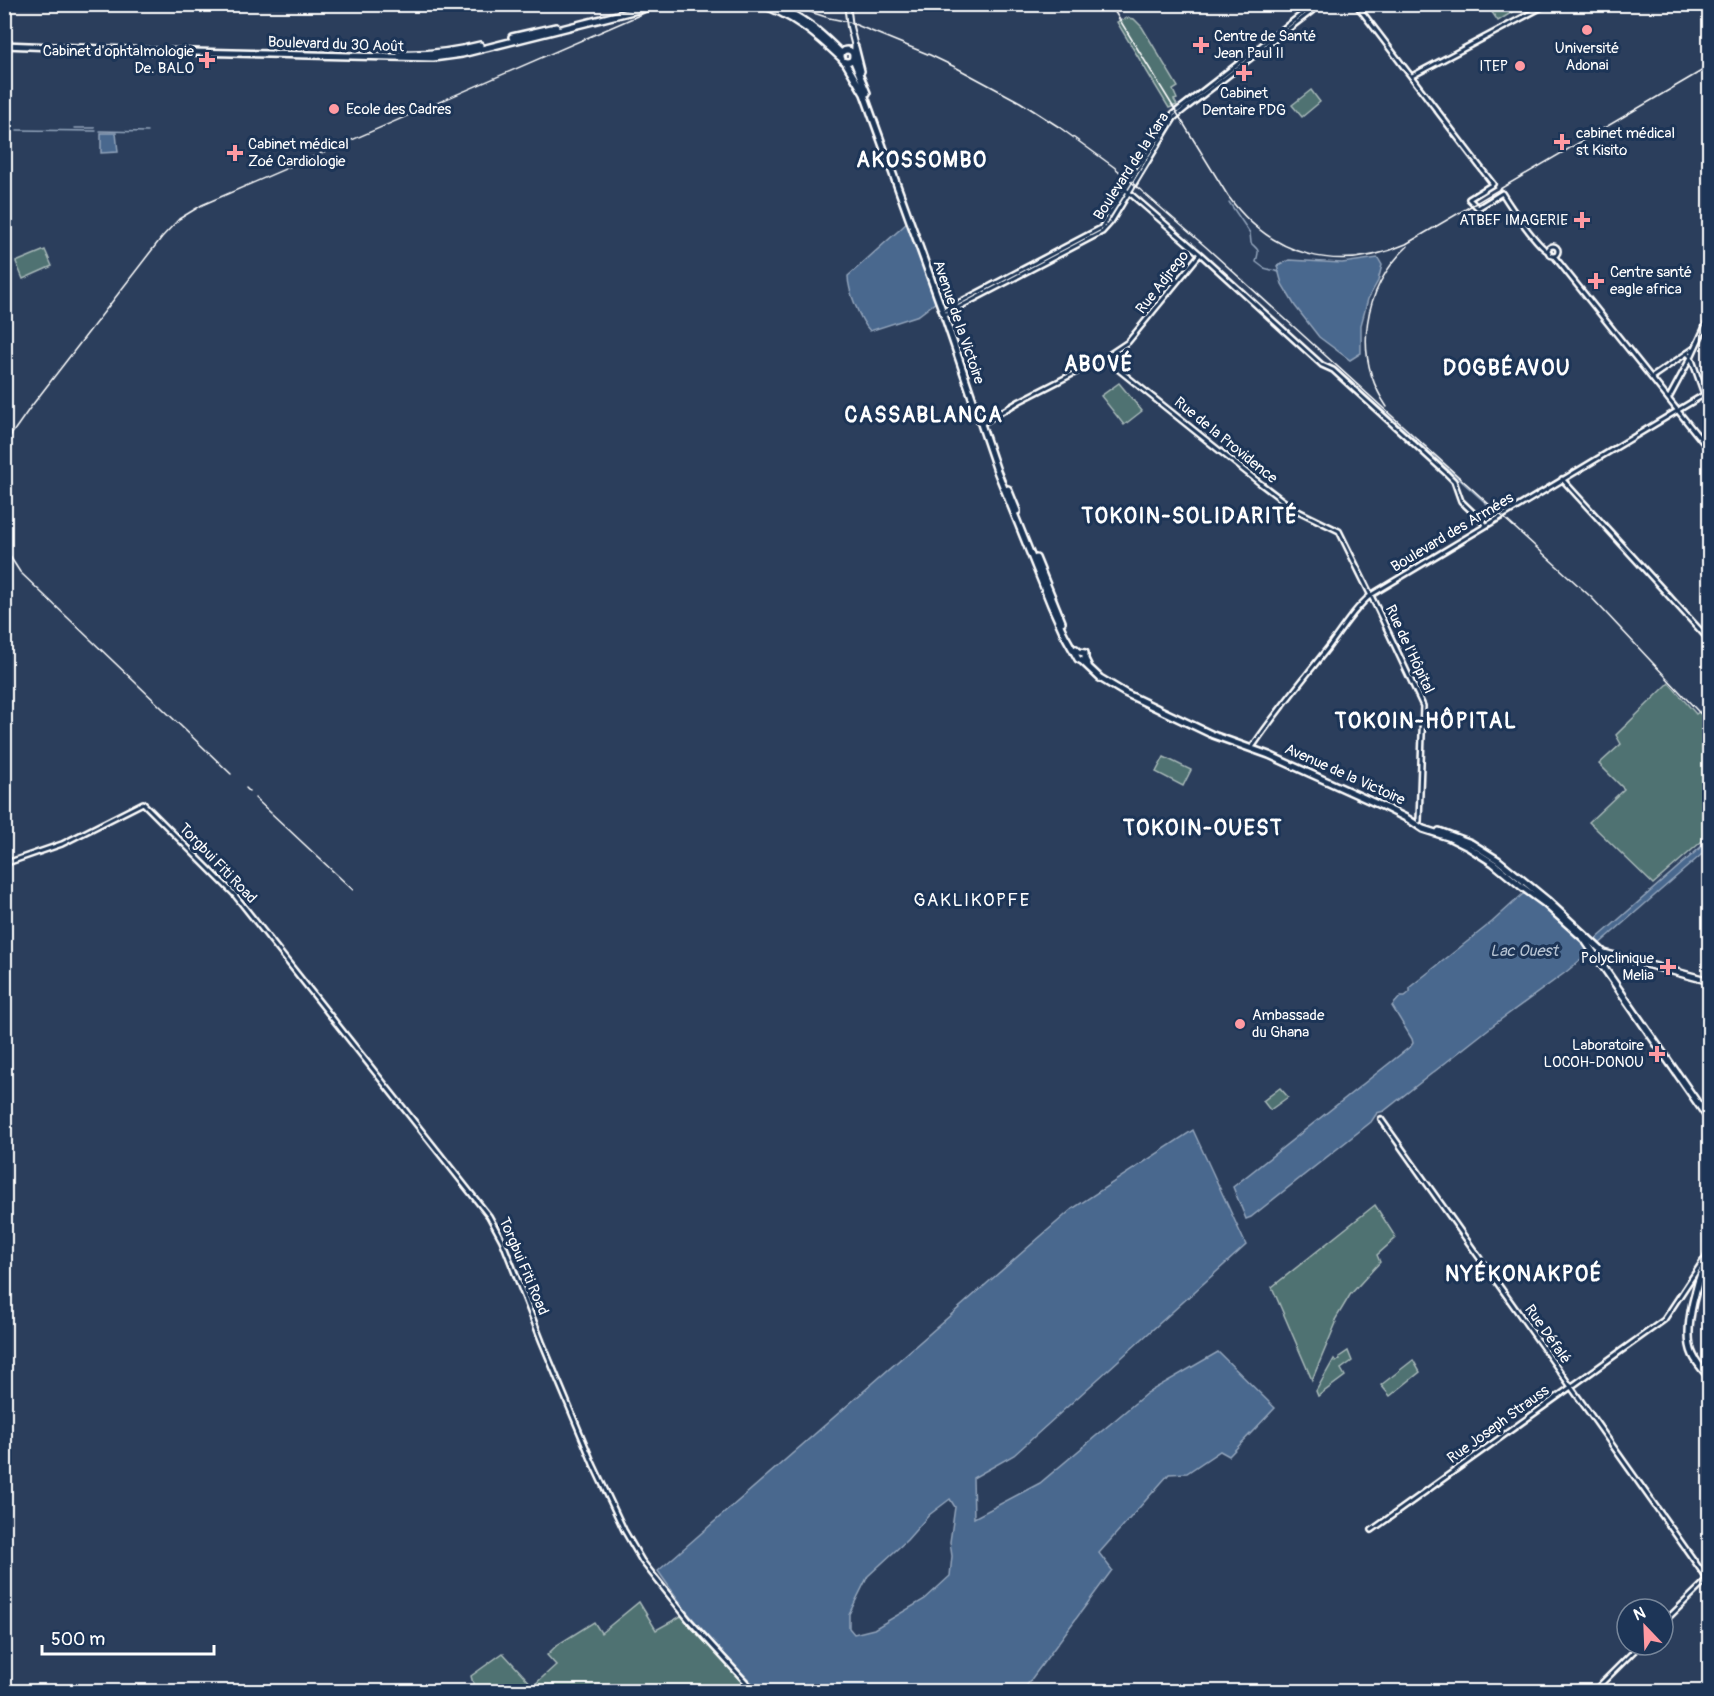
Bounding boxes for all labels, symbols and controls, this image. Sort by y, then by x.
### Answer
marker: Université Adonai [1580,23,1594,37]
place label: Centre de Santé Jean Paul II [1214,27,1316,63]
street label: Boulevard du 30 Août [268,33,405,56]
marker: Centre de Santé Jean Paul II [1192,36,1210,54]
place label: Université Adonai [1555,39,1619,75]
place label: Cabinet d'ophtalmologie De. BALO [43,42,195,78]
marker: Cabinet d'ophtalmologie De. BALO [198,51,216,69]
place label: ITEP [1479,57,1508,76]
marker: ITEP [1513,59,1527,73]
marker: Cabinet Dentaire PDG [1235,64,1253,82]
place label: Cabinet Dentaire PDG [1202,84,1286,120]
place label: Ecole des Cadres [346,100,452,119]
marker: Ecole des Cadres [327,102,341,116]
street label: Boulevard de la Kara [1089,109,1173,224]
place label: cabinet médical st Kisito [1576,124,1675,160]
marker: cabinet médical st Kisito [1553,133,1571,151]
place label: Cabinet médical Zoé Cardiologie [248,135,349,171]
marker: Cabinet médical Zoé Cardiologie [226,144,244,162]
district label: AKOSSOMBO [856,147,988,174]
place label: ATBEF IMAGERIE [1459,211,1568,230]
marker: ATBEF IMAGERIE [1573,211,1591,229]
street label: Rue Adjrego [1132,247,1193,318]
street label: Avenue de la Victoire [928,258,989,387]
place label: Centre santé eagle africa [1610,263,1692,299]
marker: Centre santé eagle africa [1587,272,1605,290]
district label: ABOVÉ [1064,350,1134,378]
district label: DOGBÉAVOU [1443,354,1571,382]
street label: Rue de la Providence [1170,393,1282,488]
district label: CASSABLANCA [845,402,1003,429]
street label: Boulevard des Armées [1387,488,1517,577]
district label: TOKOIN-SOLIDARITÉ [1080,502,1299,530]
street label: Rue de l'Hôpital [1381,602,1438,697]
district label: TOKOIN-HÔPITAL [1334,707,1517,735]
street label: Avenue de la Victoire [1282,739,1409,810]
district label: TOKOIN-OUEST [1122,815,1283,842]
street label: Torgbui Fiti Road [175,819,261,907]
district label: GAKLIKOPFE [913,889,1031,912]
water label: Lac Ouest [1490,941,1559,961]
place label: Polyclinique Melia [1581,949,1655,985]
marker: Polyclinique Melia [1659,958,1677,976]
place label: Ambassade du Ghana [1252,1006,1325,1042]
marker: Ambassade du Ghana [1233,1017,1247,1031]
place label: Laboratoire LOCOH-DONOU [1543,1036,1645,1072]
marker: Laboratoire LOCOH-DONOU [1648,1045,1666,1063]
street label: Torgbui Fiti Road [494,1215,553,1318]
district label: NYÉKONAKPOÉ [1445,1260,1603,1288]
street label: Rue Défalé [1520,1301,1575,1368]
street label: Rue Joseph Strauss [1444,1381,1553,1468]
north arrow [1615,1597,1675,1657]
text: N [1631,1603,1649,1625]
scale bar [42,1618,214,1656]
text: 500 m [51,1628,105,1651]

